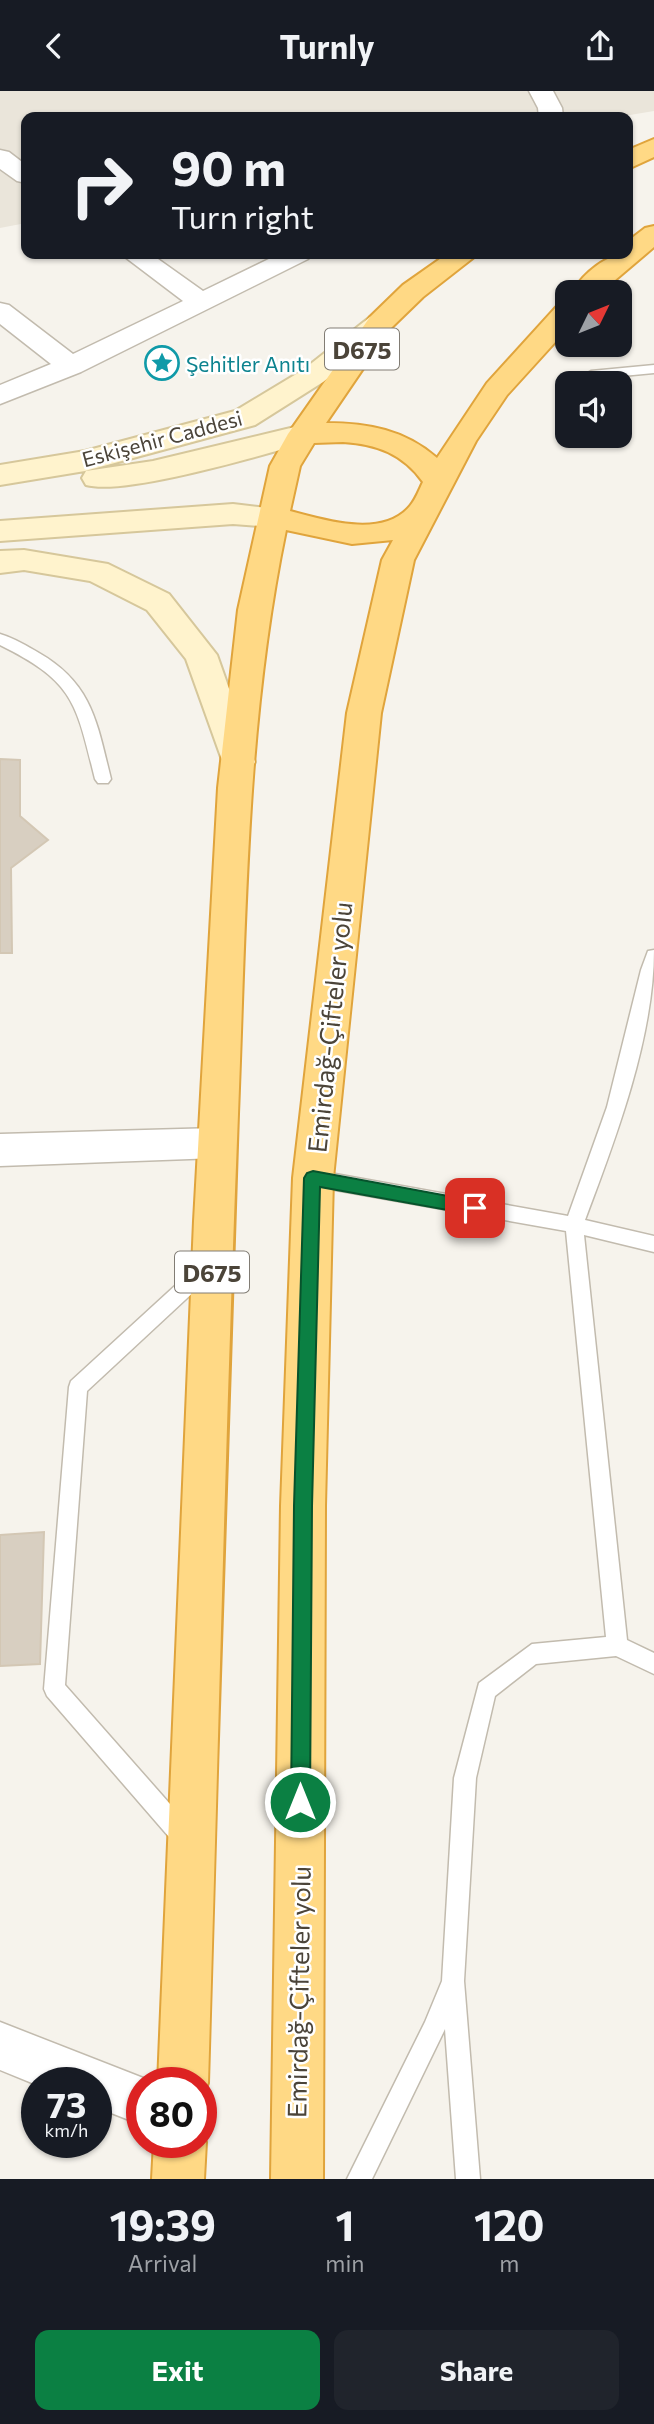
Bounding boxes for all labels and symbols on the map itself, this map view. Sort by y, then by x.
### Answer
north arrow [555,280,632,357]
road number: D675 [325,328,399,369]
place icon: Şehitler Anıtı [143,344,181,382]
place label: Şehitler Anıtı [186,351,310,376]
street label: Eskişehir Caddesi [79,405,245,471]
street label: Emirdağ-Çifteler yolu [300,900,358,1154]
pin [445,1178,505,1238]
road number: D675 [175,1252,249,1293]
position arrow [263,1765,337,1839]
street label: Emirdağ-Çifteler yolu [280,1866,316,2118]
speed limit sign: 80 [126,2067,217,2158]

